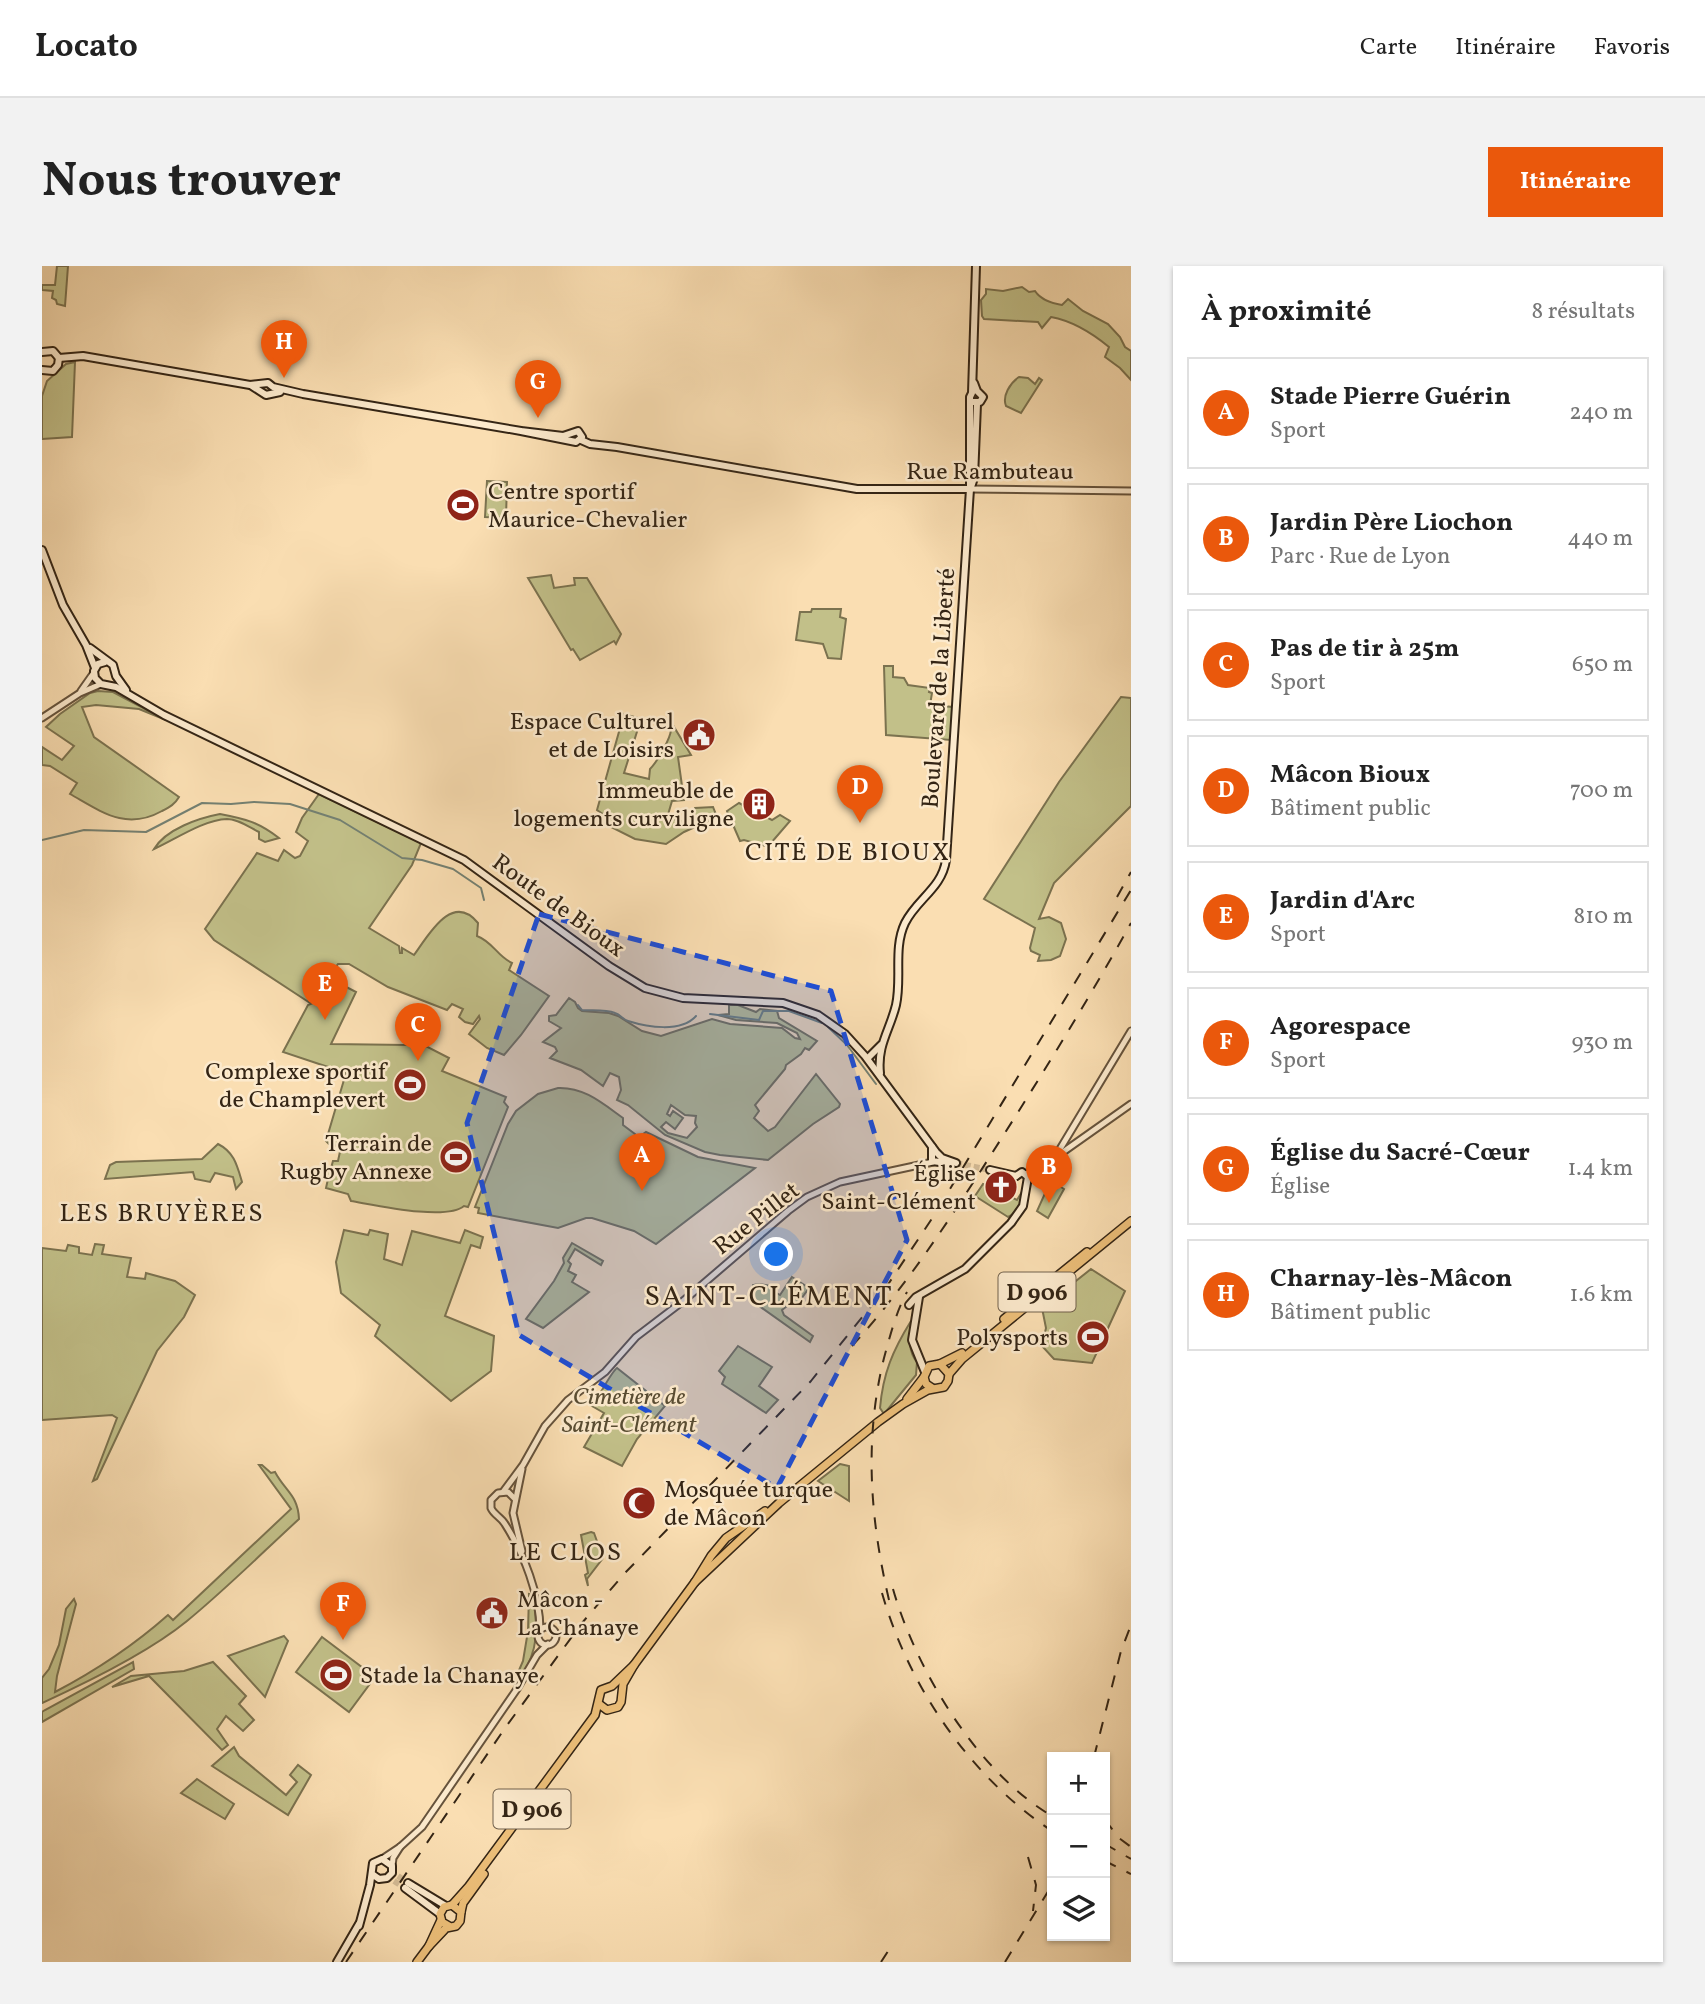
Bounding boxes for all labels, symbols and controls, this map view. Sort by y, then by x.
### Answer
text: Locato [35,25,138,71]
text: Carte [1360,31,1417,65]
text: Itinéraire [1455,31,1556,65]
text: Favoris [1594,31,1670,65]
button: Itinéraire [1488,147,1663,217]
text: Nous trouver [42,148,341,217]
text: À proximité [1201,291,1372,333]
text: 8 résultats [1531,296,1635,328]
pin: H [261,320,307,378]
pin: G [515,360,561,418]
text: Stade Pierre Guérin [1270,379,1511,415]
text: A [1218,397,1234,429]
text: 240 m [1569,397,1633,429]
text: Sport [1270,415,1326,447]
street label: Rue Rambuteau [906,456,1074,490]
place label: Centre sportif Maurice-Chevalier [488,476,687,538]
sports icon: Centre sportif Maurice-Chevalier [444,486,482,524]
text: Jardin Père Liochon [1270,505,1513,541]
text: B [1218,523,1234,555]
text: 440 m [1567,523,1633,555]
text: Parc · Rue de Lyon [1270,541,1451,573]
street label: Boulevard de la Liberté [915,567,965,810]
text: Pas de tir à 25m [1270,631,1459,667]
text: C [1219,649,1233,681]
text: 650 m [1572,649,1633,681]
text: Sport [1270,667,1326,699]
place label: Espace Culturel et de Loisirs [510,706,674,768]
public building icon: Espace Culturel et de Loisirs [680,716,718,754]
text: Mâcon Bioux [1270,757,1430,793]
pin: D [837,765,883,823]
place label: Immeuble de logements curviligne [513,775,734,837]
text: D [1218,775,1234,807]
text: 700 m [1570,775,1633,807]
building icon: Immeuble de logements curviligne [740,785,778,823]
text: Bâtiment public [1270,793,1431,825]
district label: CITÉ DE BIOUX [745,835,951,871]
street label: Route de Bioux [484,847,631,967]
text: Jardin d'Arc [1270,883,1415,919]
text: E [1219,901,1233,933]
text: 810 m [1574,901,1633,933]
text: Sport [1270,919,1326,951]
pin: E [302,962,348,1020]
pin: C [395,1003,441,1061]
text: Agorespace [1270,1009,1411,1045]
text: F [1219,1027,1233,1059]
text: 930 m [1571,1027,1633,1059]
text: Sport [1270,1045,1326,1077]
place label: Complexe sportif de Champlevert [205,1056,389,1118]
sports icon: Complexe sportif de Champlevert [391,1066,429,1104]
place label: Terrain de Rugby Annexe [280,1128,432,1190]
pin: A [619,1133,665,1191]
text: Église du Sacré-Cœur [1270,1135,1530,1171]
sports icon: Terrain de Rugby Annexe [437,1138,475,1176]
pin: B [1026,1145,1072,1203]
text: G [1218,1153,1234,1185]
text: 1.4 km [1567,1153,1633,1185]
place label: Église Saint-Clément [821,1158,976,1220]
church icon: Église Saint-Clément [982,1168,1020,1206]
text: Église [1270,1171,1330,1203]
street label: Rue Pillet [707,1175,808,1264]
district label: LES BRUYÈRES [59,1196,265,1232]
your location [759,1237,793,1271]
text: Charnay-lès-Mâcon [1270,1261,1513,1297]
road number: D 906 [998,1273,1076,1312]
district label: SAINT-CLÉMENT [644,1278,894,1317]
text: H [1217,1279,1235,1311]
text: 1.6 km [1570,1279,1633,1311]
text: Bâtiment public [1270,1297,1431,1329]
sports icon: Polysports [1074,1318,1112,1356]
place label: Polysports [956,1322,1068,1356]
park label: Cimetière de Saint-Clément [562,1381,697,1443]
place label: Mosquée turque de Mâcon [664,1474,833,1536]
mosque icon: Mosquée turque de Mâcon [620,1484,658,1522]
district label: LE CLOS [509,1535,623,1571]
pin: F [320,1582,366,1640]
place label: Mâcon - La Chanaye [517,1584,639,1646]
public building icon: Mâcon - La Chanaye [473,1594,511,1632]
sports icon: Stade la Chanaye [317,1656,355,1694]
place label: Stade la Chanaye [360,1660,539,1694]
map controls [1047,1752,1110,1941]
button: + [1047,1752,1110,1815]
road number: D 906 [494,1790,570,1828]
button: − [1047,1815,1110,1878]
button: layers [1047,1878,1110,1941]

